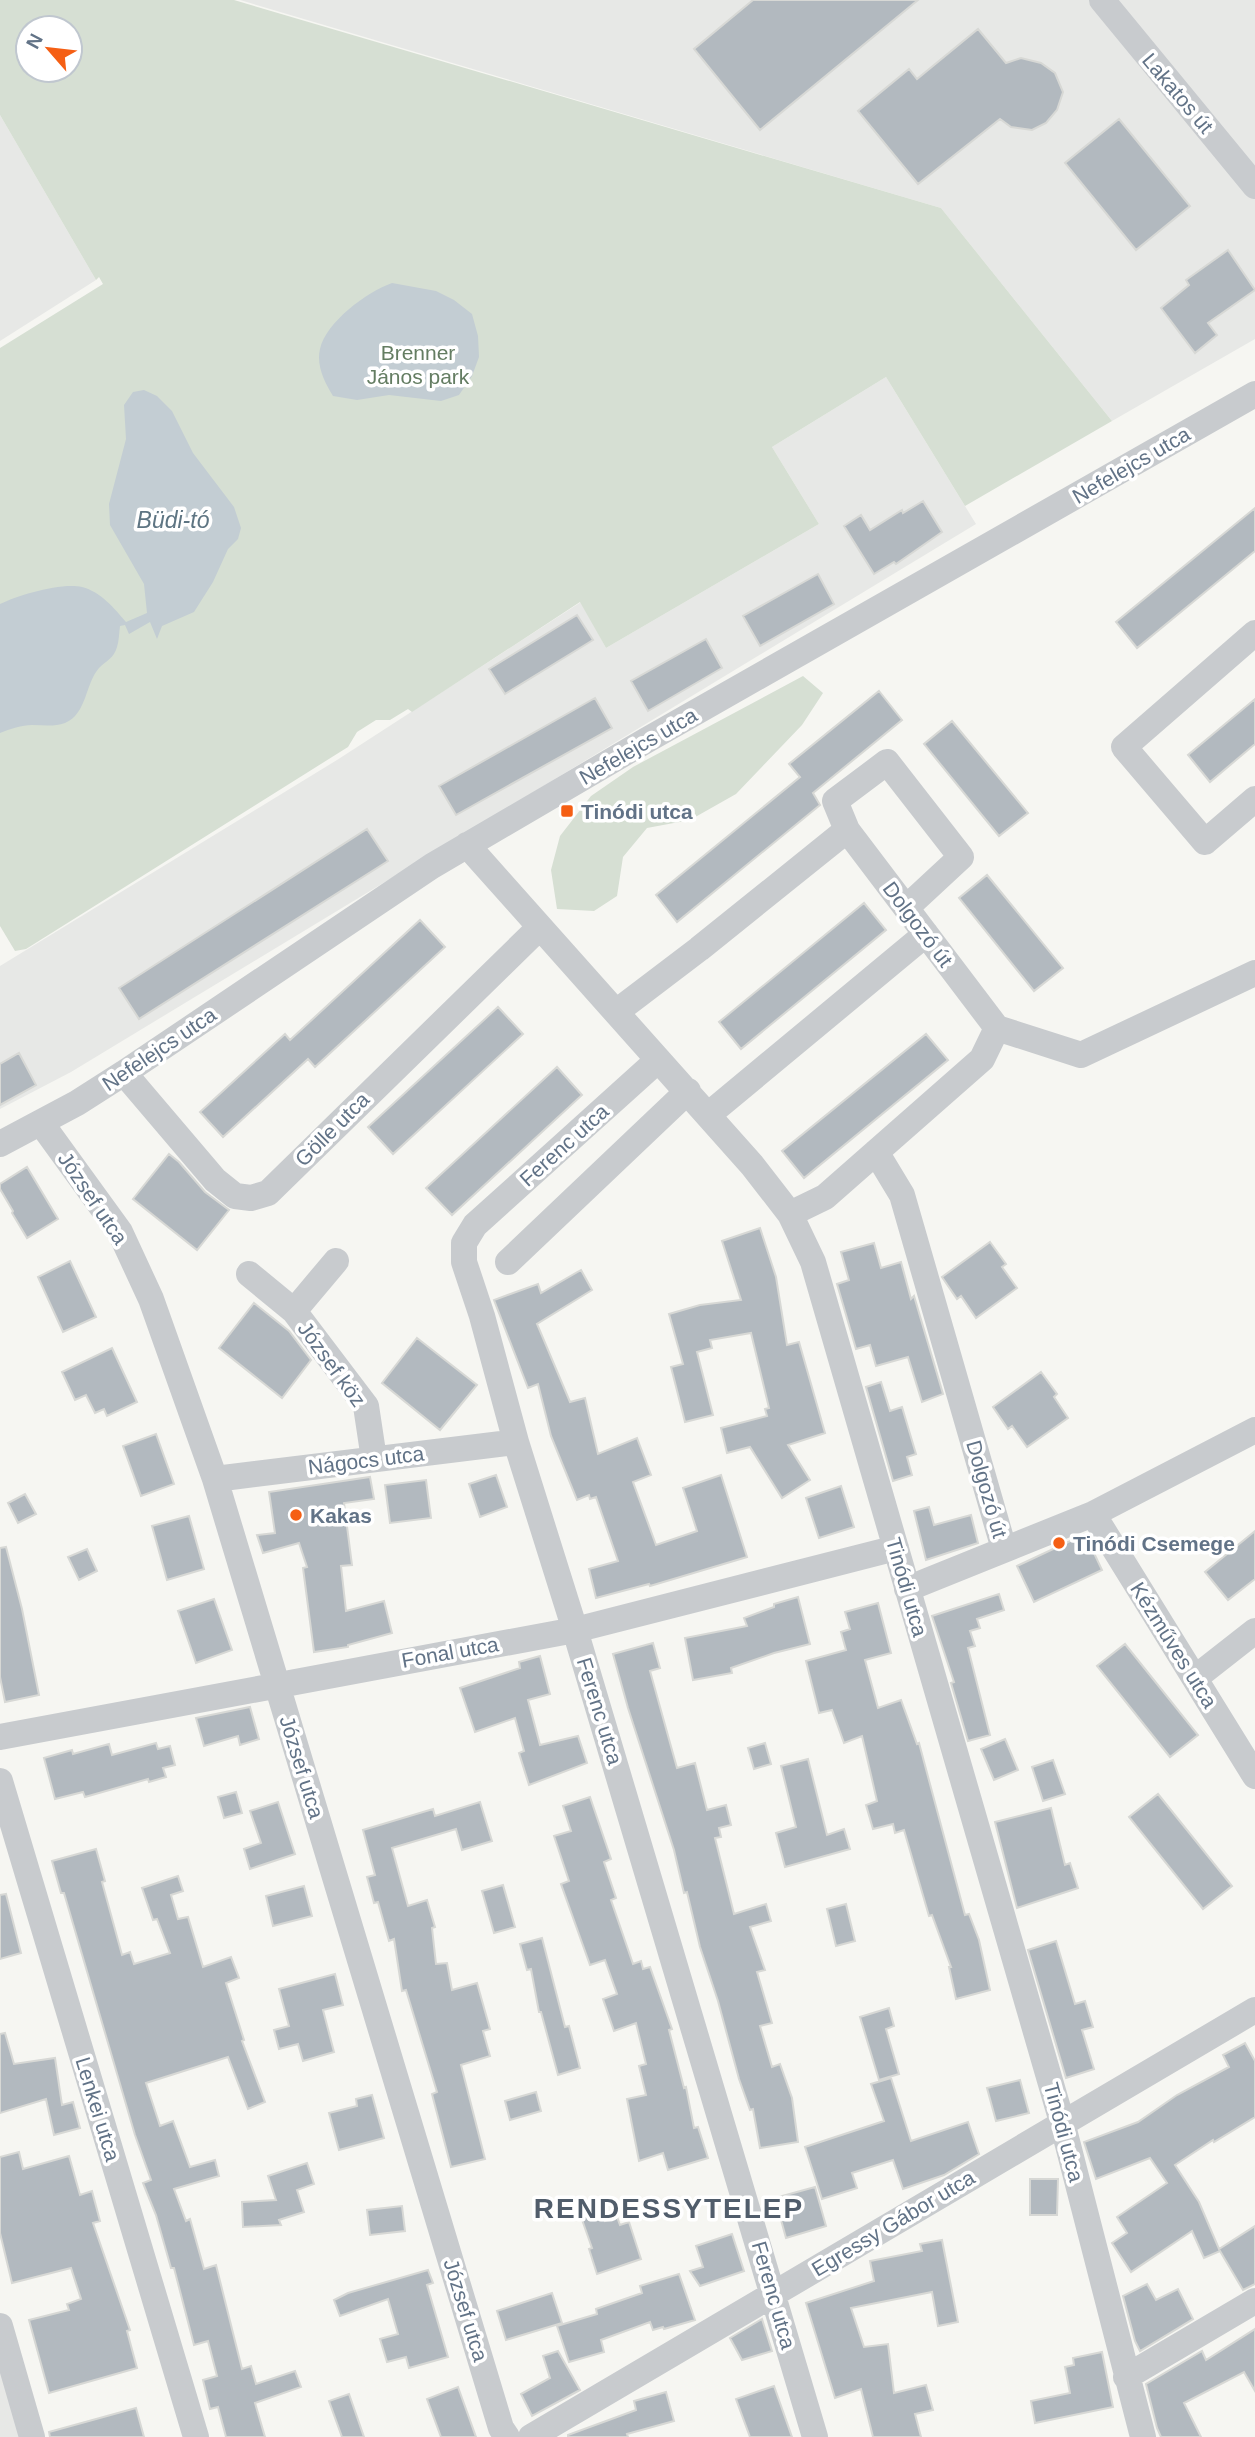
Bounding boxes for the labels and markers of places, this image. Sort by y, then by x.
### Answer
place label: Tinódi utca [581,800,693,823]
marker: Tinódi utca [559,803,575,819]
place label: Kakas [310,1504,372,1527]
marker: Kakas [288,1507,304,1523]
place label: Tinódi Csemege [1073,1532,1235,1555]
marker: Tinódi Csemege [1051,1535,1067,1551]

